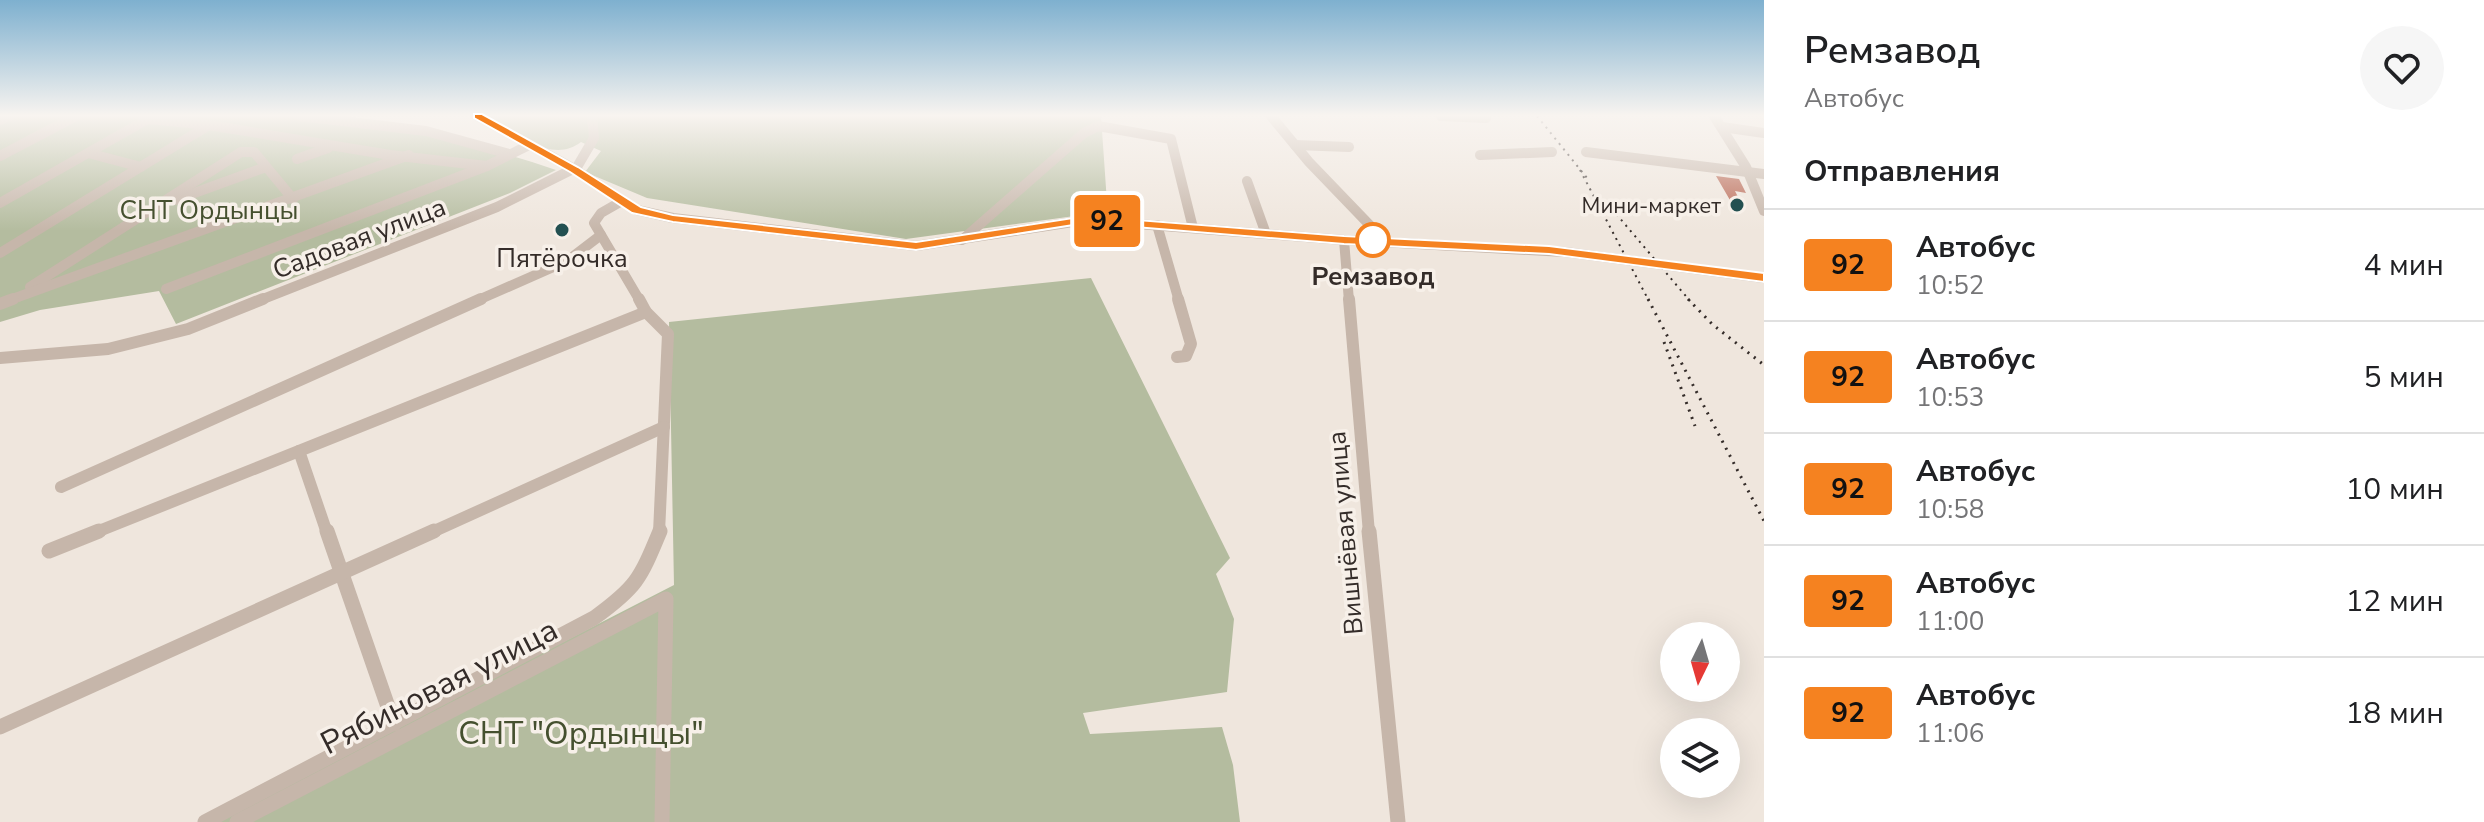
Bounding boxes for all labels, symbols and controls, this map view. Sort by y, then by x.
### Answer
text: Ремзавод [1804,25,1980,76]
button: heart [2360,26,2444,110]
text: Автобус [1804,81,1904,116]
text: Отправления [1804,151,2000,192]
street label: Садовая улица [268,189,451,288]
place label: Мини-маркет [1582,191,1721,221]
park label: СНТ Ордынцы [119,193,299,228]
line badge: 92 [1071,195,1143,247]
marker: Мини-маркет [1728,196,1746,214]
text: 92 [1090,202,1124,240]
marker: Пятёрочка [553,221,571,239]
marker: Ремзавод [1356,223,1390,257]
text: Автобус [1916,227,2035,268]
place label: Пятёрочка [496,241,628,276]
text: 4 мин [2363,245,2444,286]
text: 92 [1831,246,1865,284]
place label: Ремзавод [1311,259,1435,294]
text: 10:52 [1916,268,1984,303]
text: Автобус [1916,339,2035,380]
text: 5 мин [2363,357,2444,398]
text: 92 [1831,358,1865,396]
text: 10:53 [1916,380,1984,415]
street label: Вишнёвая улица [1319,430,1372,636]
text: Автобус [1916,451,2035,492]
text: 10 мин [2345,469,2444,510]
text: 92 [1831,470,1865,508]
text: 10:58 [1916,492,1984,527]
text: Автобус [1916,563,2035,604]
text: 12 мин [2345,581,2444,622]
text: 92 [1831,582,1865,620]
text: 11:00 [1916,604,1984,639]
street label: Рябиновая улица [313,608,565,765]
north arrow [1660,622,1740,702]
map controls [1660,622,1740,798]
text: Автобус [1916,675,2035,716]
text: 18 мин [2345,693,2444,734]
text: 92 [1831,694,1865,732]
park label: СНТ "Ордынцы" [458,712,704,755]
text: 11:06 [1916,716,1984,751]
button: layers [1660,718,1740,798]

